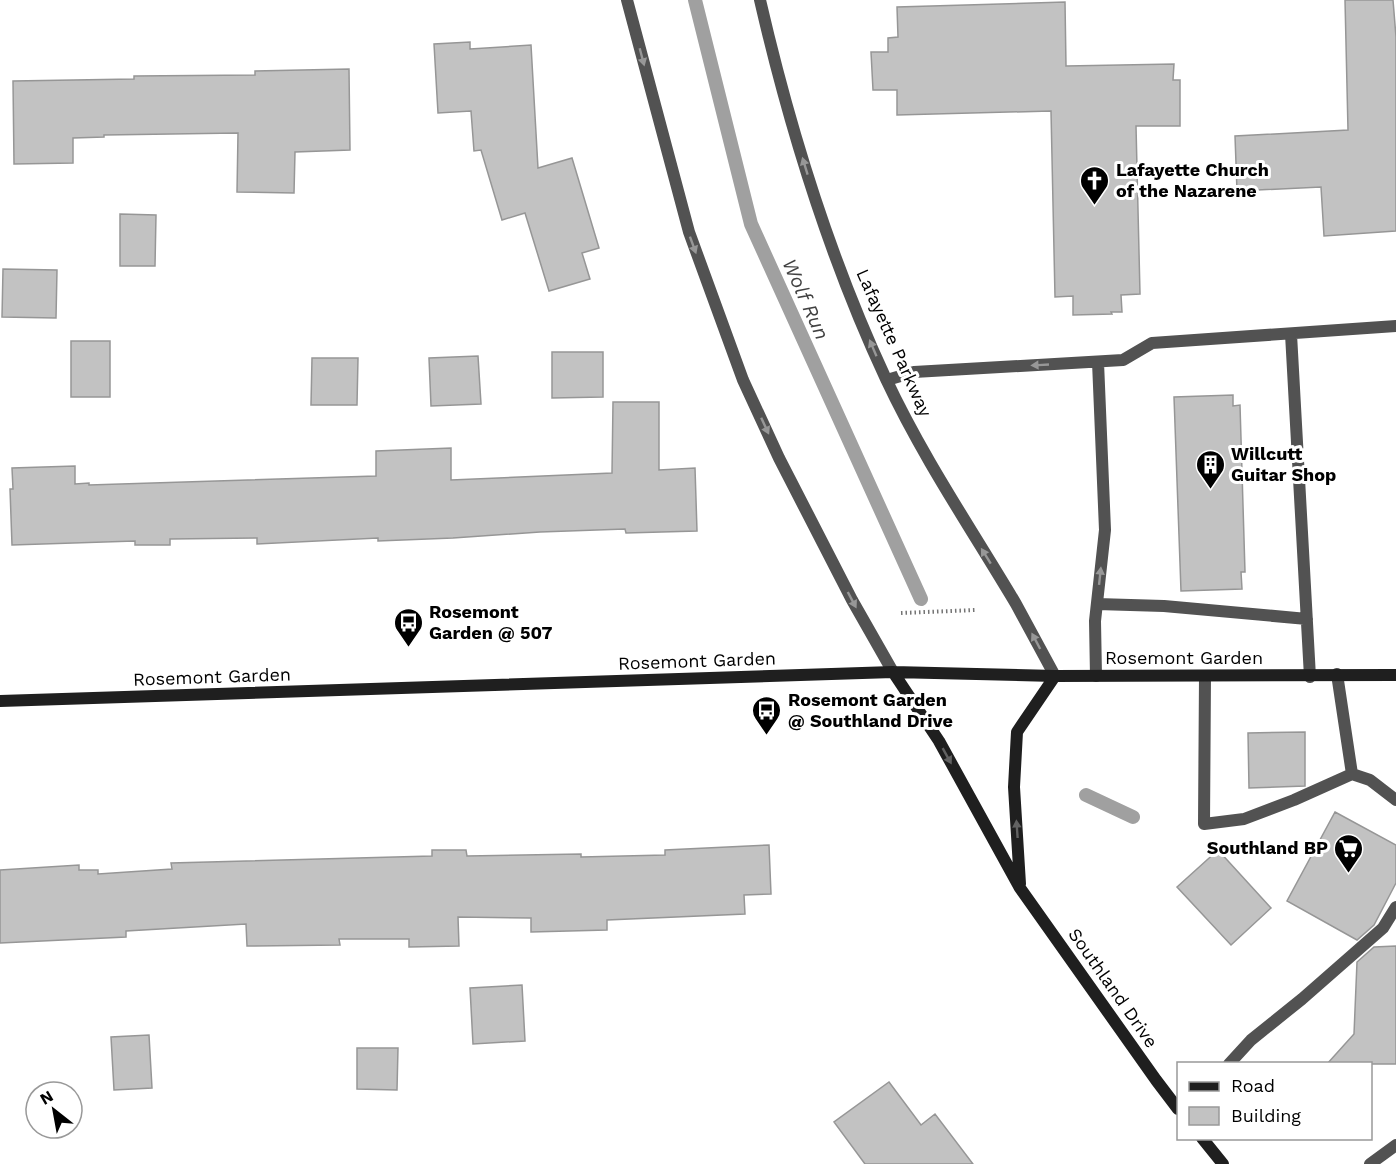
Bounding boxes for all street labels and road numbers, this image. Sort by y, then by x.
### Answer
street label: Lafayette Parkway [852,266,937,421]
street label: Rosemont Garden [618,647,776,674]
street label: Rosemont Garden [1105,647,1263,668]
street label: Rosemont Garden [133,663,291,690]
street label: Southland Drive [1064,924,1162,1052]

